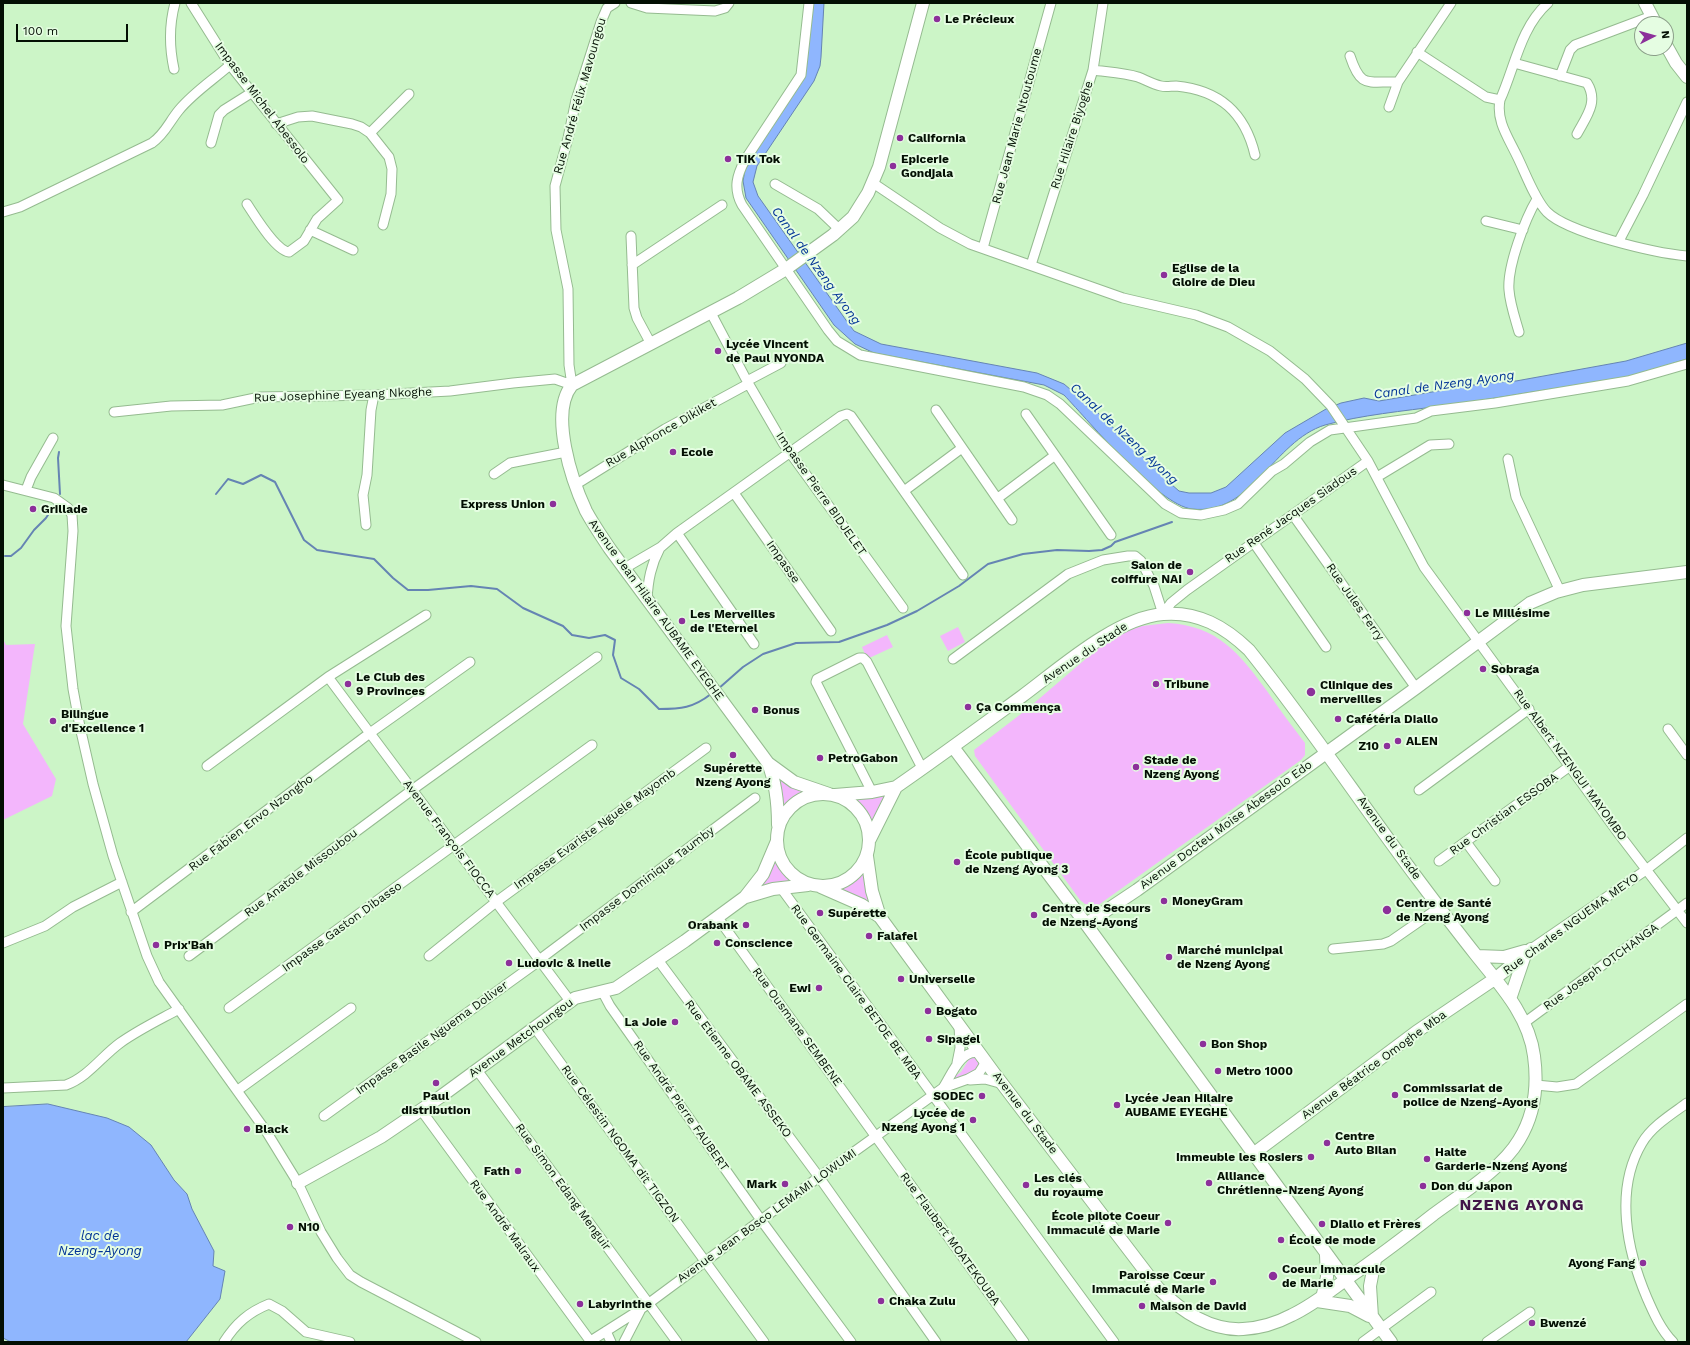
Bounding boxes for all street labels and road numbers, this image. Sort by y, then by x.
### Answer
street label: Rue André Félix Mavoungou [551,16,609,176]
street label: Impasse Michel Abessolo [212,39,312,167]
street label: Rue Jean Marie Ntoutoume [989,47,1045,205]
street label: Rue Hilaire Biyoghe [1048,79,1096,191]
street label: Rue Josephine Eyeang Nkoghe [254,385,432,405]
street label: Rue Alphonce Dikiket [603,395,719,471]
street label: Impasse Pierre BIDJELET [773,429,869,559]
street label: Rue René Jacques Siadous [1222,464,1360,566]
street label: Avenue Jean Hilaire AUBAME EYEGHE [585,517,727,703]
street label: Impasse [763,538,803,586]
street label: Rue Jules Ferry [1323,561,1387,643]
street label: Avenue du Stade [1040,619,1130,687]
street label: Rue Albert NZENGUI MAYOMBO [1510,686,1630,844]
street label: Avenue Docteu Moise Abessolo Edo [1137,758,1315,892]
street label: Impasse Evariste Nguele Mayomb [511,765,679,893]
street label: Rue Christian ESSOBA [1447,770,1561,858]
street label: Rue Fabien Envo Nzongho [186,771,316,875]
street label: Avenue François FIOCCA [400,777,498,901]
street label: Avenue du Stade [1354,794,1424,882]
street label: Impasse Dominique Taumby [577,824,717,934]
street label: Rue Anatole Missoubou [242,826,360,920]
street label: Rue Charles NGUEMA MEYO [1500,870,1642,978]
street label: Impasse Gaston Dibasso [279,879,405,975]
street label: Rue Germaine Claire BETOE BE MBA [788,902,924,1082]
street label: Rue Joseph OTCHANGA [1541,920,1661,1014]
street label: Rue Ousmane SEMBENE [749,965,845,1089]
street label: Impasse Basile Nguema Doliver [353,978,511,1098]
street label: Avenue Metchoungou [466,995,576,1081]
street label: Rue Etienne OBAME ASSEKO [681,997,795,1141]
street label: Avenue Béatrice Omoghe Mba [1299,1008,1449,1122]
street label: Rue André Pierre FAUBERT [630,1038,732,1174]
street label: Rue Célestin NGOMA dit TIGZON [558,1062,682,1226]
street label: Avenue du Stade [989,1069,1061,1157]
street label: Rue Simon Edang Menguir [512,1121,614,1253]
street label: Avenue Jean Bosco LEMAMI LOWUMI [674,1146,860,1286]
street label: Rue Flaubert MOATEKOUBA [897,1170,1003,1308]
street label: Rue André Malraux [467,1177,543,1275]

